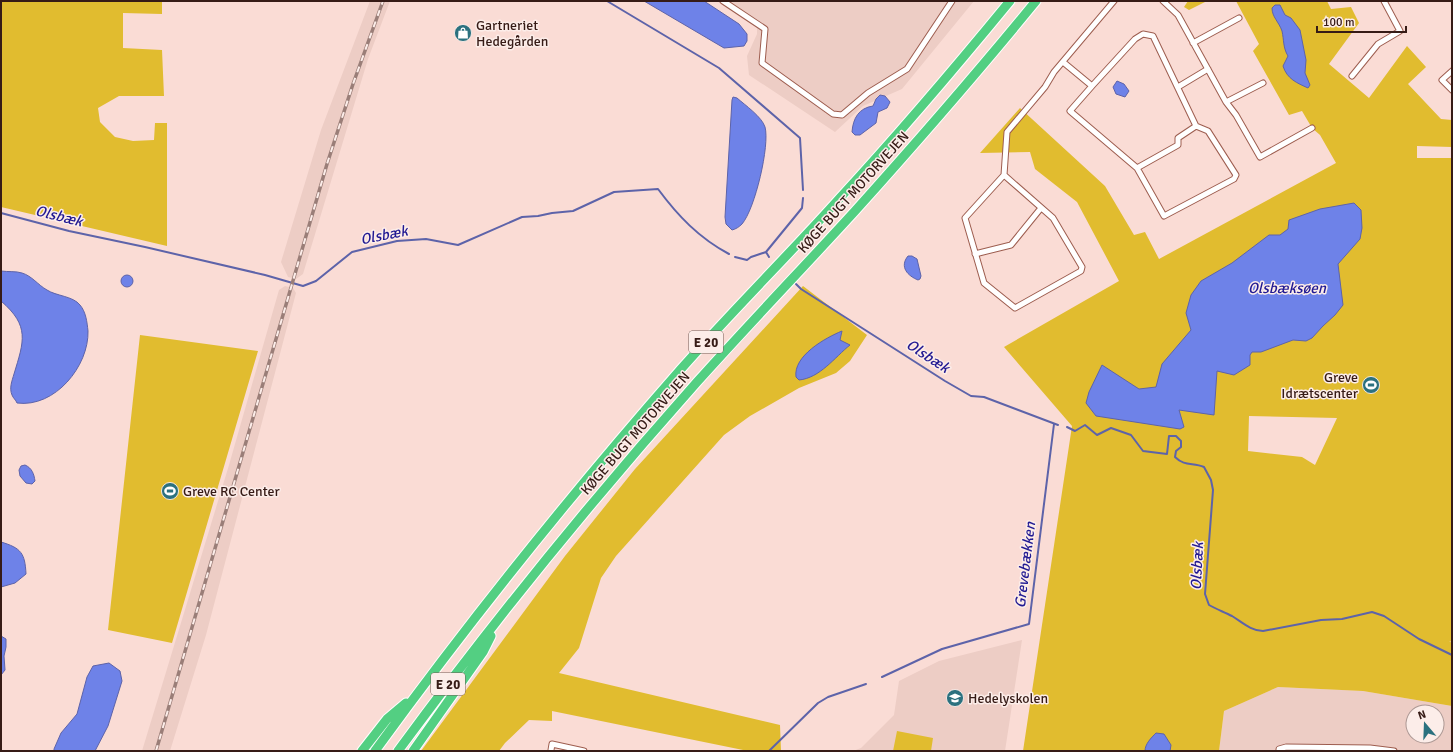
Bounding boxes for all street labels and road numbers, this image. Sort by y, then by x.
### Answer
street label: KØGE BUGT MOTORVEJEN [794,128,912,257]
road number: E 20 [689,331,723,353]
street label: KØGE BUGT MOTORVEJEN [577,368,694,498]
road number: E 20 [431,673,465,695]

